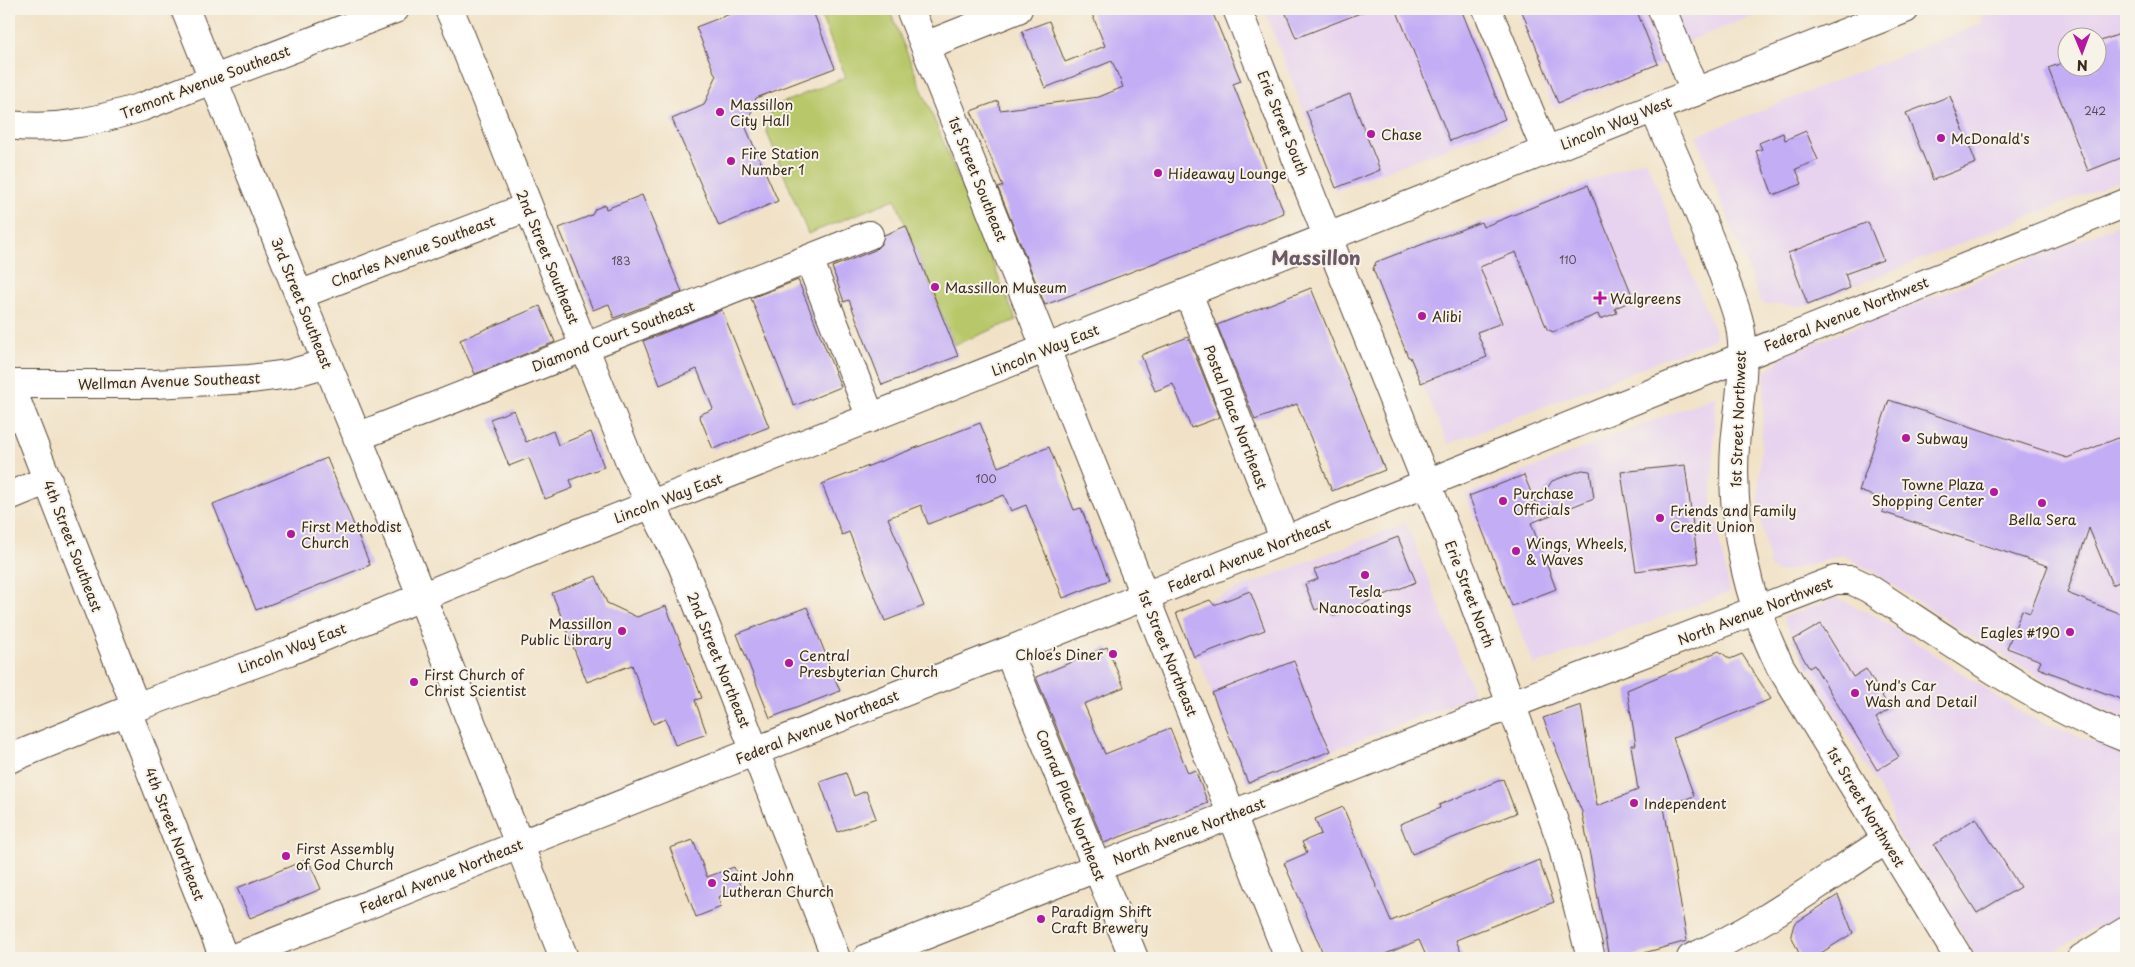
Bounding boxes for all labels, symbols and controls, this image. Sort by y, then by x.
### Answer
north arrow [2058,28,2108,78]
street label: Tremont Avenue Southeast [117,40,293,124]
text: N [2077,55,2088,76]
street label: Erie Street South [1252,67,1314,179]
street label: Lincoln Way West [1557,91,1675,155]
place label: Massillon City Hall [730,94,793,131]
house number: 242 [2084,102,2106,119]
marker: Massillon City Hall [714,106,726,118]
street label: 1st Street Southeast [943,113,1013,245]
place label: Chase [1381,124,1422,145]
marker: Chase [1365,128,1377,140]
place label: McDonald's [1951,128,2030,149]
marker: McDonald's [1935,132,1947,144]
place label: Fire Station Number 1 [741,143,819,180]
marker: Fire Station Number 1 [725,155,737,167]
place label: Hideaway Lounge [1168,163,1287,184]
marker: Hideaway Lounge [1152,167,1164,179]
street label: 2nd Street Southeast [511,187,585,328]
street label: Charles Avenue Southeast [328,210,499,292]
street label: 3rd Street Southeast [266,234,338,372]
district label: Massillon [1271,243,1361,271]
house number: 110 [1559,251,1577,268]
house number: 183 [611,252,631,269]
street label: Federal Avenue Northwest [1760,271,1932,357]
place label: Massillon Museum [945,277,1067,298]
marker: Massillon Museum [929,281,941,293]
place label: Walgreens [1610,288,1681,309]
marker: Walgreens [1594,292,1606,304]
street label: Diamond Court Southeast [529,295,698,377]
place label: Alibi [1432,306,1462,327]
marker: Alibi [1416,310,1428,322]
street label: Lincoln Way East [988,319,1102,381]
street label: Postal Place Northeast [1199,342,1273,492]
street label: 1st Street Northwest [1725,350,1751,488]
street label: Wellman Avenue Southeast [78,367,261,395]
place label: Subway [1916,428,1968,449]
marker: Subway [1900,432,1912,444]
street label: Lincoln Way East [611,468,726,528]
house number: 100 [975,470,997,487]
place label: Towne Plaza Shopping Center [1871,474,1984,511]
street label: 4th Street Southeast [38,477,108,615]
place label: Purchase Officials [1513,483,1574,520]
marker: Towne Plaza Shopping Center [1988,486,2000,498]
marker: Purchase Officials [1497,495,1509,507]
marker: Bella Sera [2036,497,2048,509]
place label: Friends and Family Credit Union [1670,500,1797,537]
place label: Bella Sera [2008,509,2077,530]
street label: Federal Avenue Northeast [1164,512,1334,597]
marker: Friends and Family Credit Union [1654,512,1666,524]
place label: First Methodist Church [301,516,402,553]
marker: First Methodist Church [285,528,297,540]
place label: Wings, Wheels, & Waves [1526,533,1627,570]
street label: Erie Street North [1440,537,1500,651]
marker: Wings, Wheels, & Waves [1510,545,1522,557]
marker: Tesla Nanocoatings [1359,569,1371,581]
street label: North Avenue Northwest [1675,572,1836,650]
place label: Tesla Nanocoatings [1319,581,1411,618]
street label: 1st Street Northeast [1133,587,1203,720]
street label: 2nd Street Northeast [682,589,756,732]
place label: Massillon Public Library [520,613,612,650]
street label: Lincoln Way East [235,618,350,678]
place label: Eagles #190 [1980,622,2060,643]
marker: Massillon Public Library [616,625,628,637]
marker: Eagles #190 [2064,626,2076,638]
place label: Chloe’s Diner [1015,644,1103,665]
place label: Central Presbyterian Church [799,645,938,682]
marker: Chloe’s Diner [1107,648,1119,660]
marker: Central Presbyterian Church [783,657,795,669]
place label: First Church of Christ Scientist [424,664,527,701]
place label: Yund's Car Wash and Detail [1865,675,1977,712]
marker: First Church of Christ Scientist [408,676,420,688]
street label: Federal Avenue Northeast [732,684,902,769]
marker: Yund's Car Wash and Detail [1849,687,1861,699]
street label: Conrad Place Northeast [1031,726,1111,884]
street label: 1st Street Northwest [1822,743,1911,872]
street label: 4th Street Northeast [140,764,210,904]
street label: North Avenue Northeast [1110,792,1269,870]
place label: Independent [1644,793,1727,814]
marker: Independent [1628,797,1640,809]
street label: Federal Avenue Northeast [356,833,526,918]
place label: First Assembly of God Church [296,838,394,875]
marker: First Assembly of God Church [280,850,292,862]
place label: Saint John Lutheran Church [722,865,834,902]
marker: Saint John Lutheran Church [706,877,718,889]
place label: Paradigm Shift Craft Brewery [1051,901,1152,938]
marker: Paradigm Shift Craft Brewery [1035,913,1047,925]

